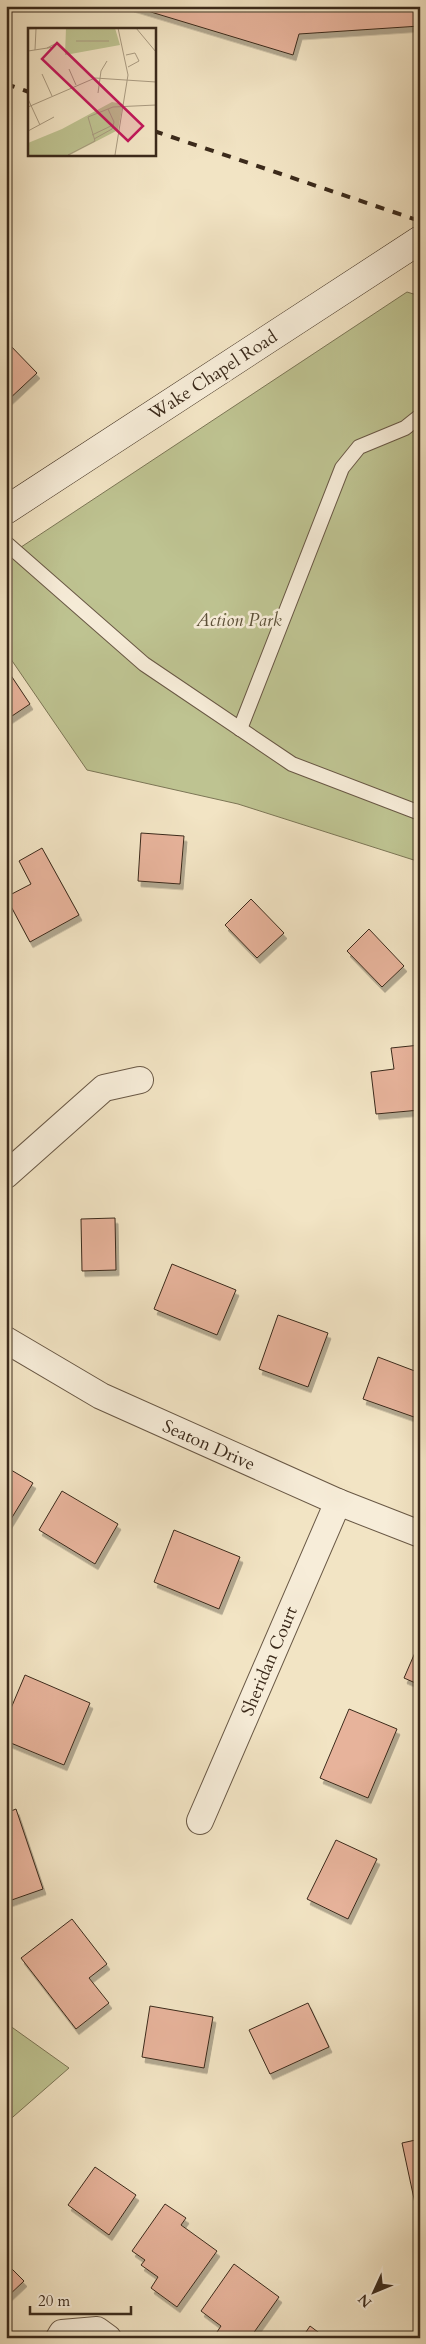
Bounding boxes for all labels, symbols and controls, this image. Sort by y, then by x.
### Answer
inset map [28,28,155,155]
street label: Wake Chapel Road [143,324,283,427]
park label: Action Park [195,608,282,633]
street label: Seaton Drive [158,1414,259,1477]
street label: Sheridan Court [235,1602,304,1720]
north arrow [348,2266,398,2316]
scale bar [30,2284,131,2316]
text: N [354,2290,376,2312]
text: 20 m [38,2291,70,2311]

